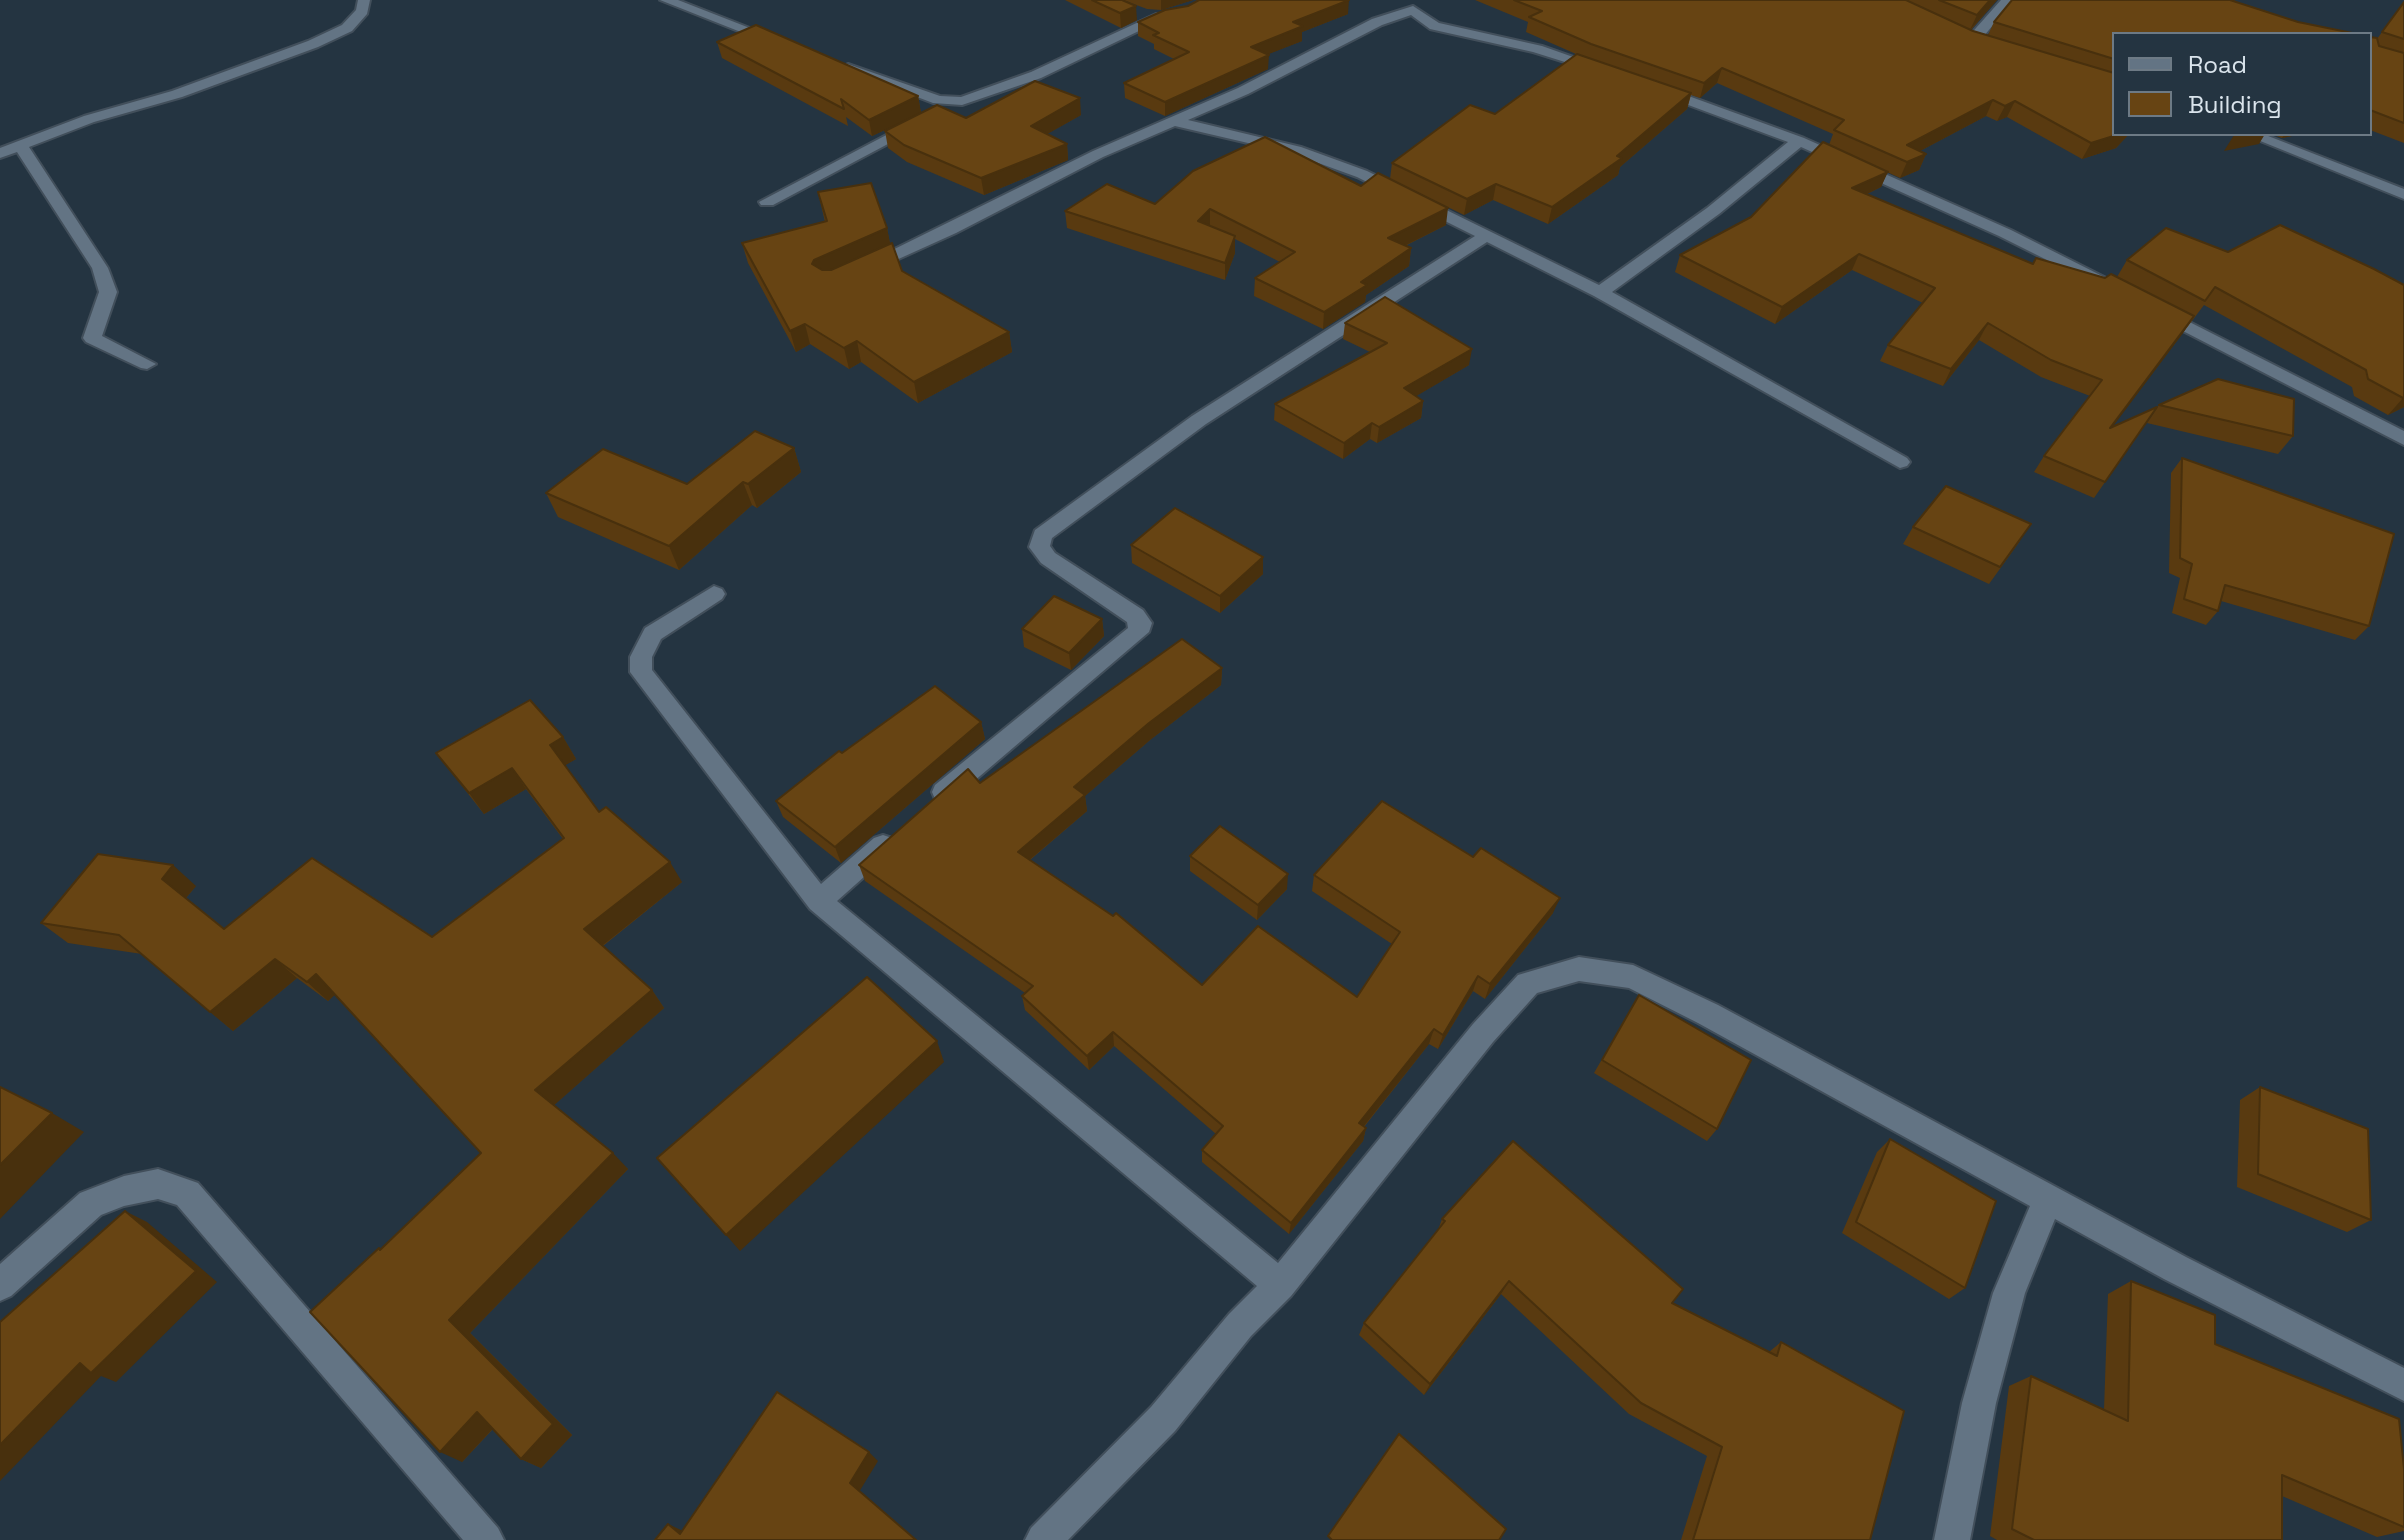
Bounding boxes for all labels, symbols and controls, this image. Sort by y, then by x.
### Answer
legend [2112,32,2372,136]
text: Road [2188,49,2247,80]
text: Building [2188,89,2282,120]

